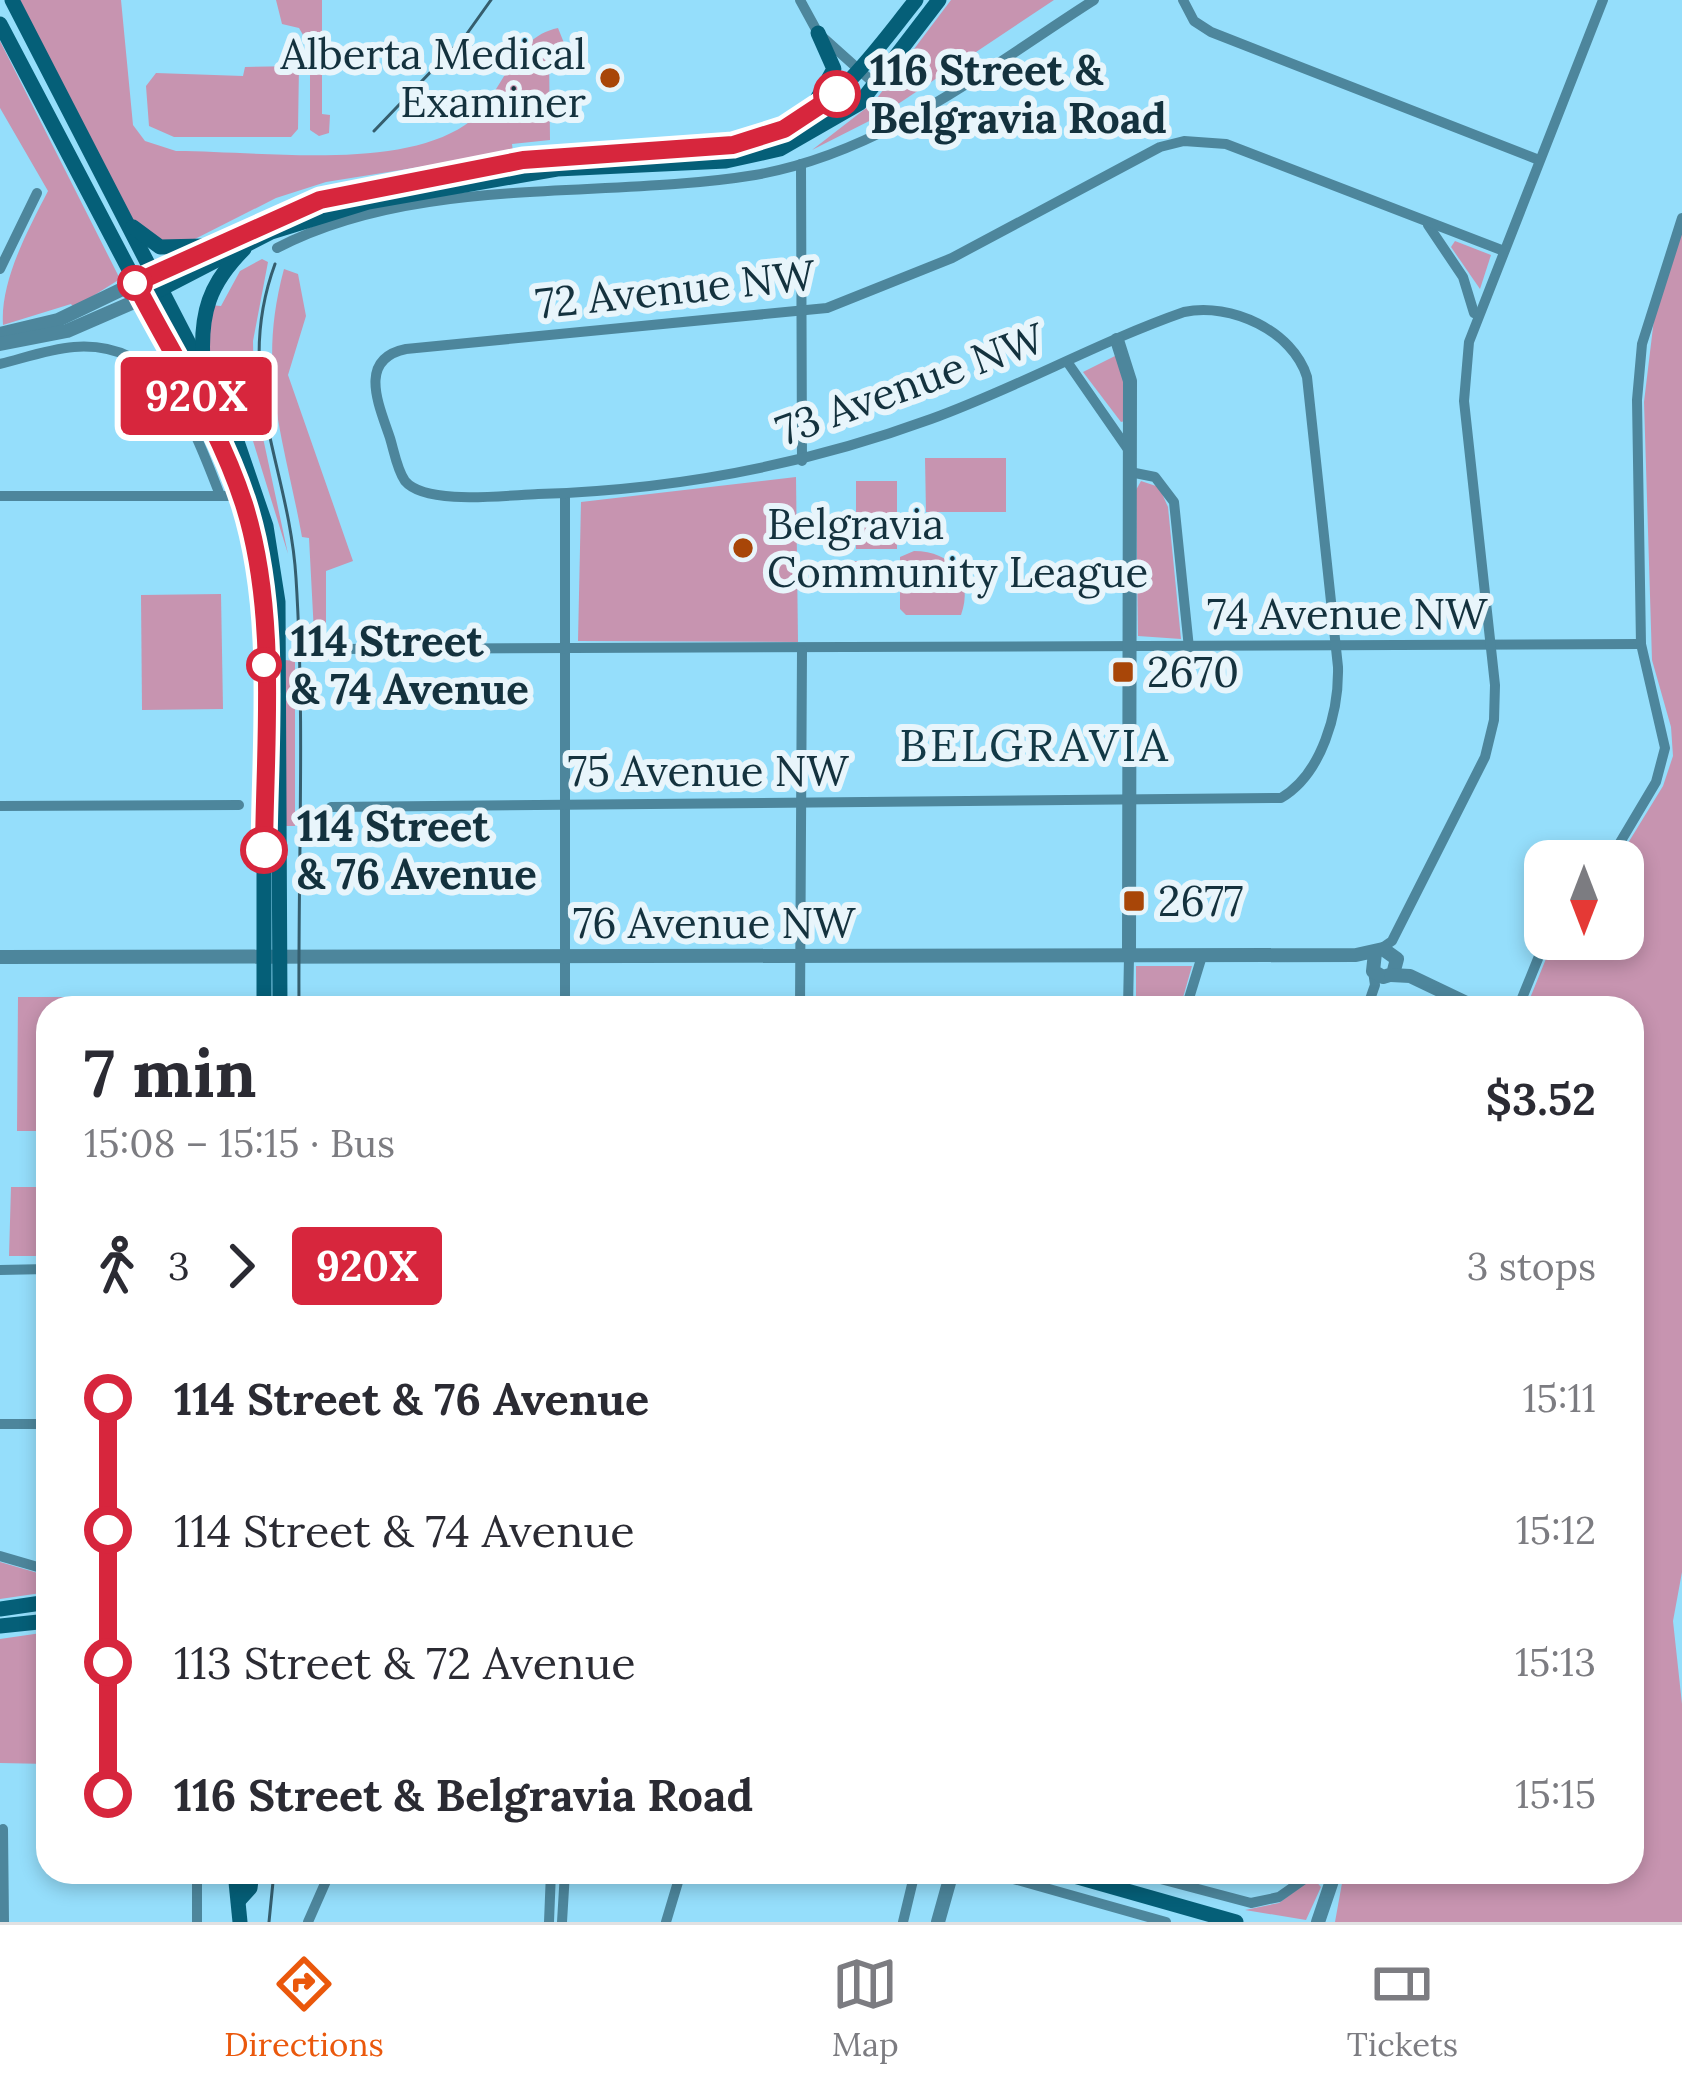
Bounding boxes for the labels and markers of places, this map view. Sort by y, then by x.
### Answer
place label: Alberta Medical Examiner [280,27,586,129]
place label: 116 Street & Belgravia Road [870,43,1167,145]
marker: Alberta Medical Examiner [597,65,623,91]
marker: 116 Street & Belgravia Road [815,72,859,116]
unlabelled marker [119,267,151,299]
place label: Belgravia Community League [767,497,1148,599]
marker: Belgravia Community League [730,535,756,561]
place label: 114 Street & 74 Avenue [291,614,529,716]
place label: 2670 [1147,645,1239,699]
marker: 114 Street & 74 Avenue [248,649,280,681]
marker: 2670 [1110,659,1136,685]
place label: 114 Street & 76 Avenue [297,799,537,901]
marker: 114 Street & 76 Avenue [242,828,286,872]
place label: 2677 [1158,874,1243,928]
marker: 2677 [1121,888,1147,914]

